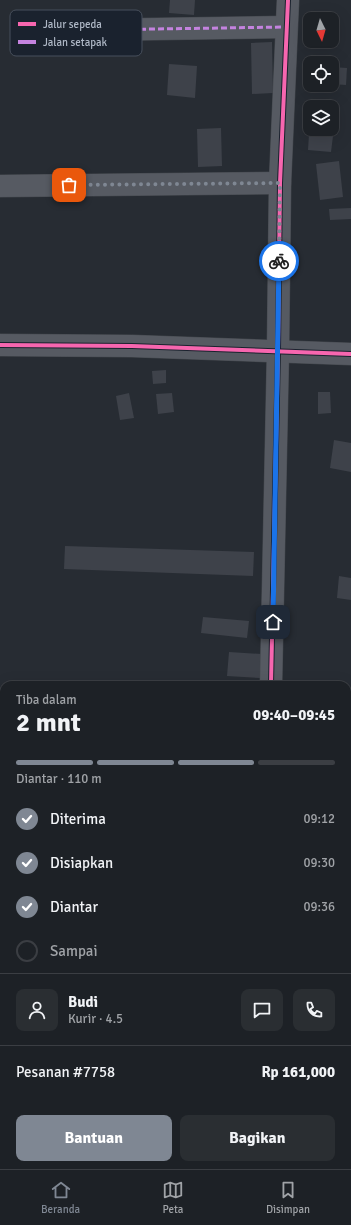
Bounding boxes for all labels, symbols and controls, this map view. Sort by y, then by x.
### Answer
legend [10,10,142,56]
north arrow [303,12,339,48]
map controls [303,12,339,136]
text: Jalur sepeda [43,18,102,31]
text: Jalan setapak [43,36,108,49]
button: locate [303,56,339,92]
button: layers [303,100,339,136]
pin [52,168,86,202]
icon: bag [58,174,80,196]
courier [259,241,299,281]
icon: bike [268,250,290,272]
pin [256,605,290,639]
icon: home [262,611,284,633]
text: Tiba dalam [16,692,77,708]
text: 09:40–09:45 [253,706,335,724]
text: 2 mnt [16,707,81,739]
text: Diantar · 110 m [16,771,102,787]
icon: check [16,808,38,830]
text: Diterima [50,810,106,828]
text: 09:12 [303,811,335,827]
icon: check [16,852,38,874]
text: Disiapkan [50,854,113,872]
text: 09:30 [303,855,335,871]
icon: check [16,896,38,918]
text: Diantar [50,898,98,916]
text: 09:36 [303,899,335,915]
text: Sampai [50,942,98,960]
button: person [16,989,58,1031]
button: chat [241,989,283,1031]
button: phone [293,989,335,1031]
text: Budi [68,993,98,1011]
text: Kurir · 4.5 [68,1011,123,1027]
text: Pesanan #7758 [16,1063,115,1081]
text: Rp 161,000 [261,1063,335,1081]
button: Bantuan [16,1115,172,1161]
button: Bagikan [180,1115,335,1161]
tab: Beranda [41,1179,80,1216]
tab: Peta [162,1179,184,1216]
tab: Disimpan [266,1179,310,1216]

